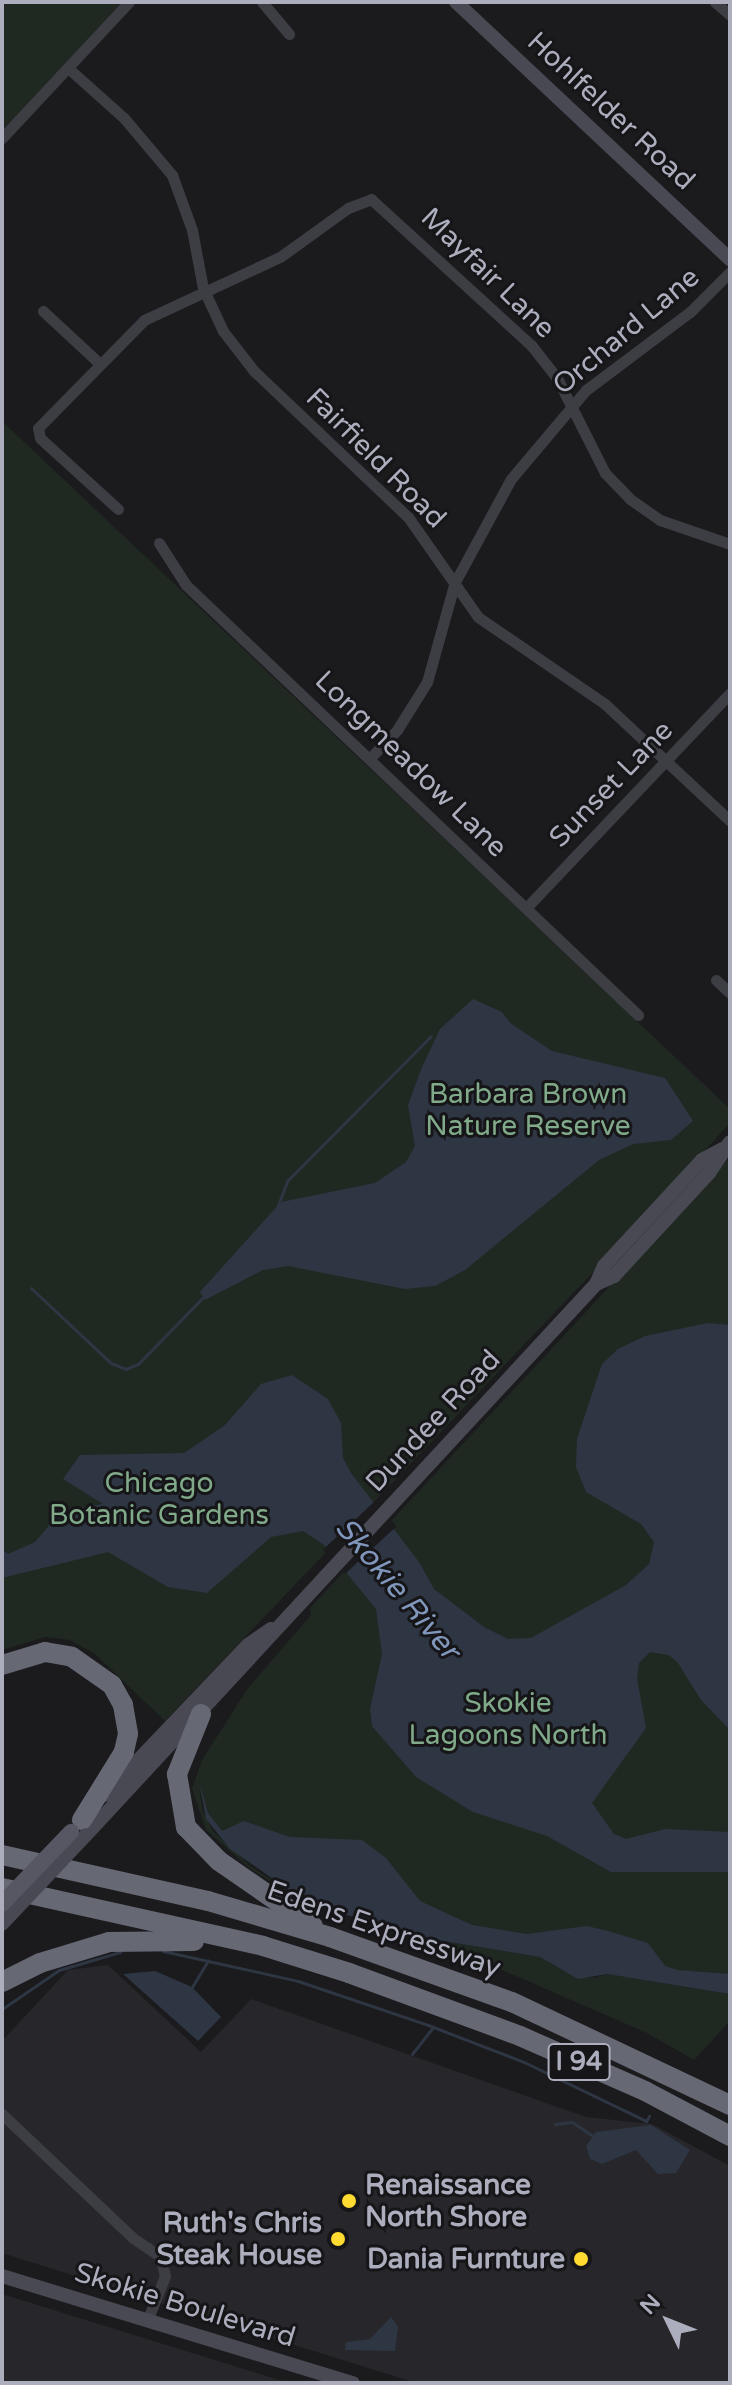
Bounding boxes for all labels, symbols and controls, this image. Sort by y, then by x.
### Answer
street label: Hohlfelder Road [520,25,702,197]
street label: Mayfair Lane [414,201,562,345]
street label: Orchard Lane [546,260,706,402]
street label: Fairfield Road [299,381,453,535]
street label: Longmeadow Lane [308,664,514,864]
street label: Sunset Lane [542,714,680,854]
park label: Barbara Brown Nature Reserve [425,1077,631,1143]
street label: Dundee Road [359,1343,507,1499]
park label: Chicago Botanic Gardens [49,1466,269,1532]
water label: Skokie River [327,1511,467,1667]
park label: Skokie Lagoons North [409,1686,607,1752]
street label: Edens Expressway [263,1873,505,1985]
road number: I 94 [547,2040,611,2084]
place label: Renaissance North Shore [365,2168,531,2234]
marker: Renaissance North Shore [340,2192,358,2210]
place label: Ruth's Chris Steak House [157,2206,322,2272]
marker: Ruth's Chris Steak House [329,2230,347,2248]
place label: Dania Furnture [367,2242,565,2276]
marker: Dania Furnture [572,2250,590,2268]
street label: Skokie Boulevard [71,2255,299,2355]
north arrow [628,2281,708,2361]
text: N [635,2289,666,2320]

